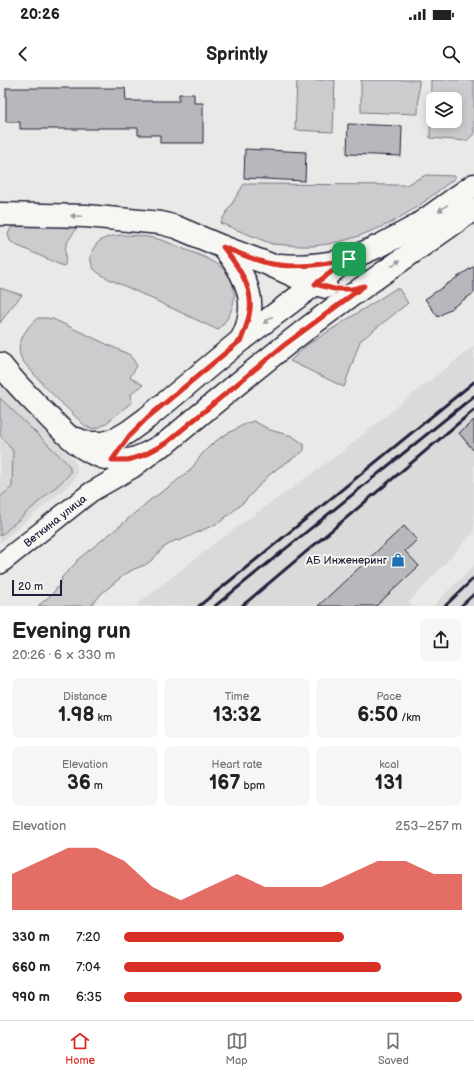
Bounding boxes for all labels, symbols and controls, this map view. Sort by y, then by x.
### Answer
text: 20:26 [20,5,60,24]
icon: back [12,43,34,65]
icon: search [440,43,462,65]
text: Sprintly [206,44,268,65]
map controls [426,92,462,128]
button: layers [426,92,462,128]
one-way arrow [437,204,448,212]
one-way arrow [70,212,82,219]
pin [332,242,366,276]
icon: arrive [338,248,360,270]
one-way arrow [391,259,402,267]
one-way arrow [262,316,273,324]
street label: Веткина улица [21,491,89,549]
shop icon: АБ Инженеринг [390,552,406,568]
place label: АБ Инженеринг [305,554,388,567]
scale bar [12,578,62,597]
text: 20 m [18,580,43,593]
text: Evening run [12,618,131,645]
button: share [420,619,462,661]
text: 20:26 · 6 × 330 m [12,647,116,663]
text: Distance [63,690,107,703]
text: Time [225,690,249,703]
text: Pace [376,690,402,703]
text: 1.98 [58,703,95,727]
text: 13:32 [213,703,261,727]
text: 6:50 [357,703,398,727]
text: km [95,711,112,724]
text: /km [398,711,421,724]
text: Elevation [62,758,108,771]
text: Heart rate [212,758,262,771]
text: kcal [379,758,399,771]
text: 36 [67,771,91,795]
text: 167 [209,771,240,795]
text: 131 [375,771,403,795]
text: m [91,779,103,792]
text: bpm [240,779,265,792]
text: Elevation [12,818,66,834]
text: 253–257 m [395,818,462,834]
text: 330 m [12,929,50,945]
text: 7:20 [76,929,100,945]
text: 660 m [12,959,50,975]
text: 7:04 [76,959,101,975]
text: 990 m [12,989,50,1005]
text: 6:35 [76,989,102,1005]
tab: Home [65,1030,95,1067]
tab: Map [225,1030,248,1067]
tab: Saved [378,1030,409,1067]

